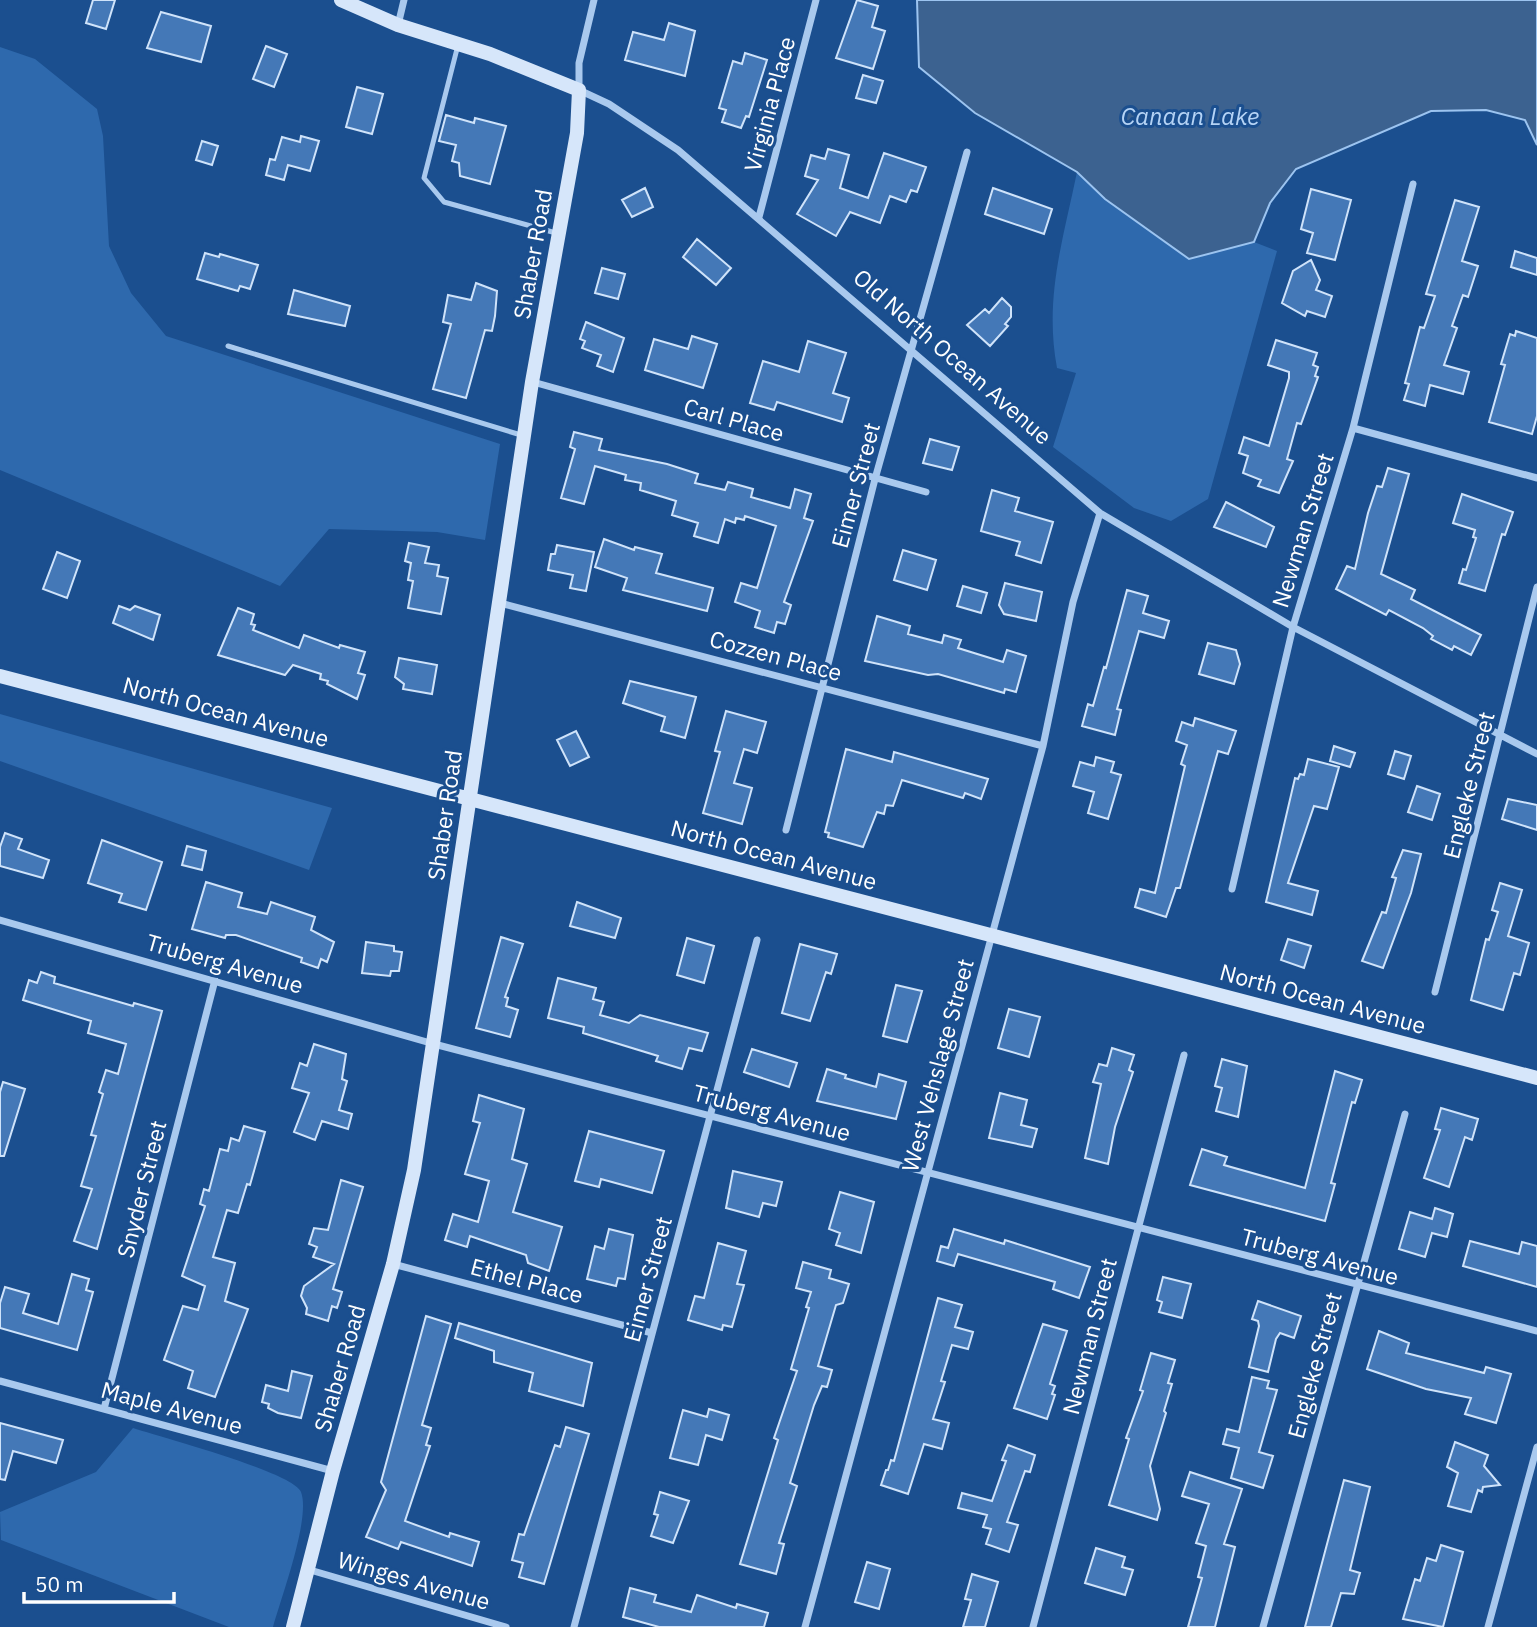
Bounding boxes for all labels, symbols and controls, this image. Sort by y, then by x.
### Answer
street label: Virginia Place [737,33,801,175]
water label: Canaan Lake [1121,100,1259,132]
street label: Shaber Road [506,187,558,321]
street label: Old North Ocean Avenue [848,262,1058,450]
street label: Carl Place [680,390,788,448]
street label: Eimer Street [824,419,886,551]
street label: Newman Street [1264,449,1340,611]
street label: Cozzen Place [707,623,845,687]
street label: North Ocean Avenue [120,669,332,753]
street label: Engleke Street [1435,708,1501,862]
street label: Shaber Road [420,748,468,882]
street label: North Ocean Avenue [668,812,880,896]
street label: Truberg Avenue [143,926,307,1000]
street label: West Vehslage Street [894,955,980,1175]
street label: North Ocean Avenue [1217,956,1429,1040]
street label: Truberg Avenue [690,1077,854,1147]
street label: Snyder Street [109,1117,173,1261]
street label: Eimer Street [616,1213,678,1345]
street label: Truberg Avenue [1238,1221,1402,1291]
street label: Ethel Place [467,1251,587,1309]
street label: Newman Street [1055,1255,1123,1417]
street label: Engleke Street [1280,1288,1348,1442]
street label: Shaber Road [306,1301,372,1435]
street label: Maple Avenue [98,1374,246,1440]
street label: Winges Avenue [334,1544,494,1616]
scale bar [24,1560,175,1604]
text: 50 m [35,1570,84,1598]

